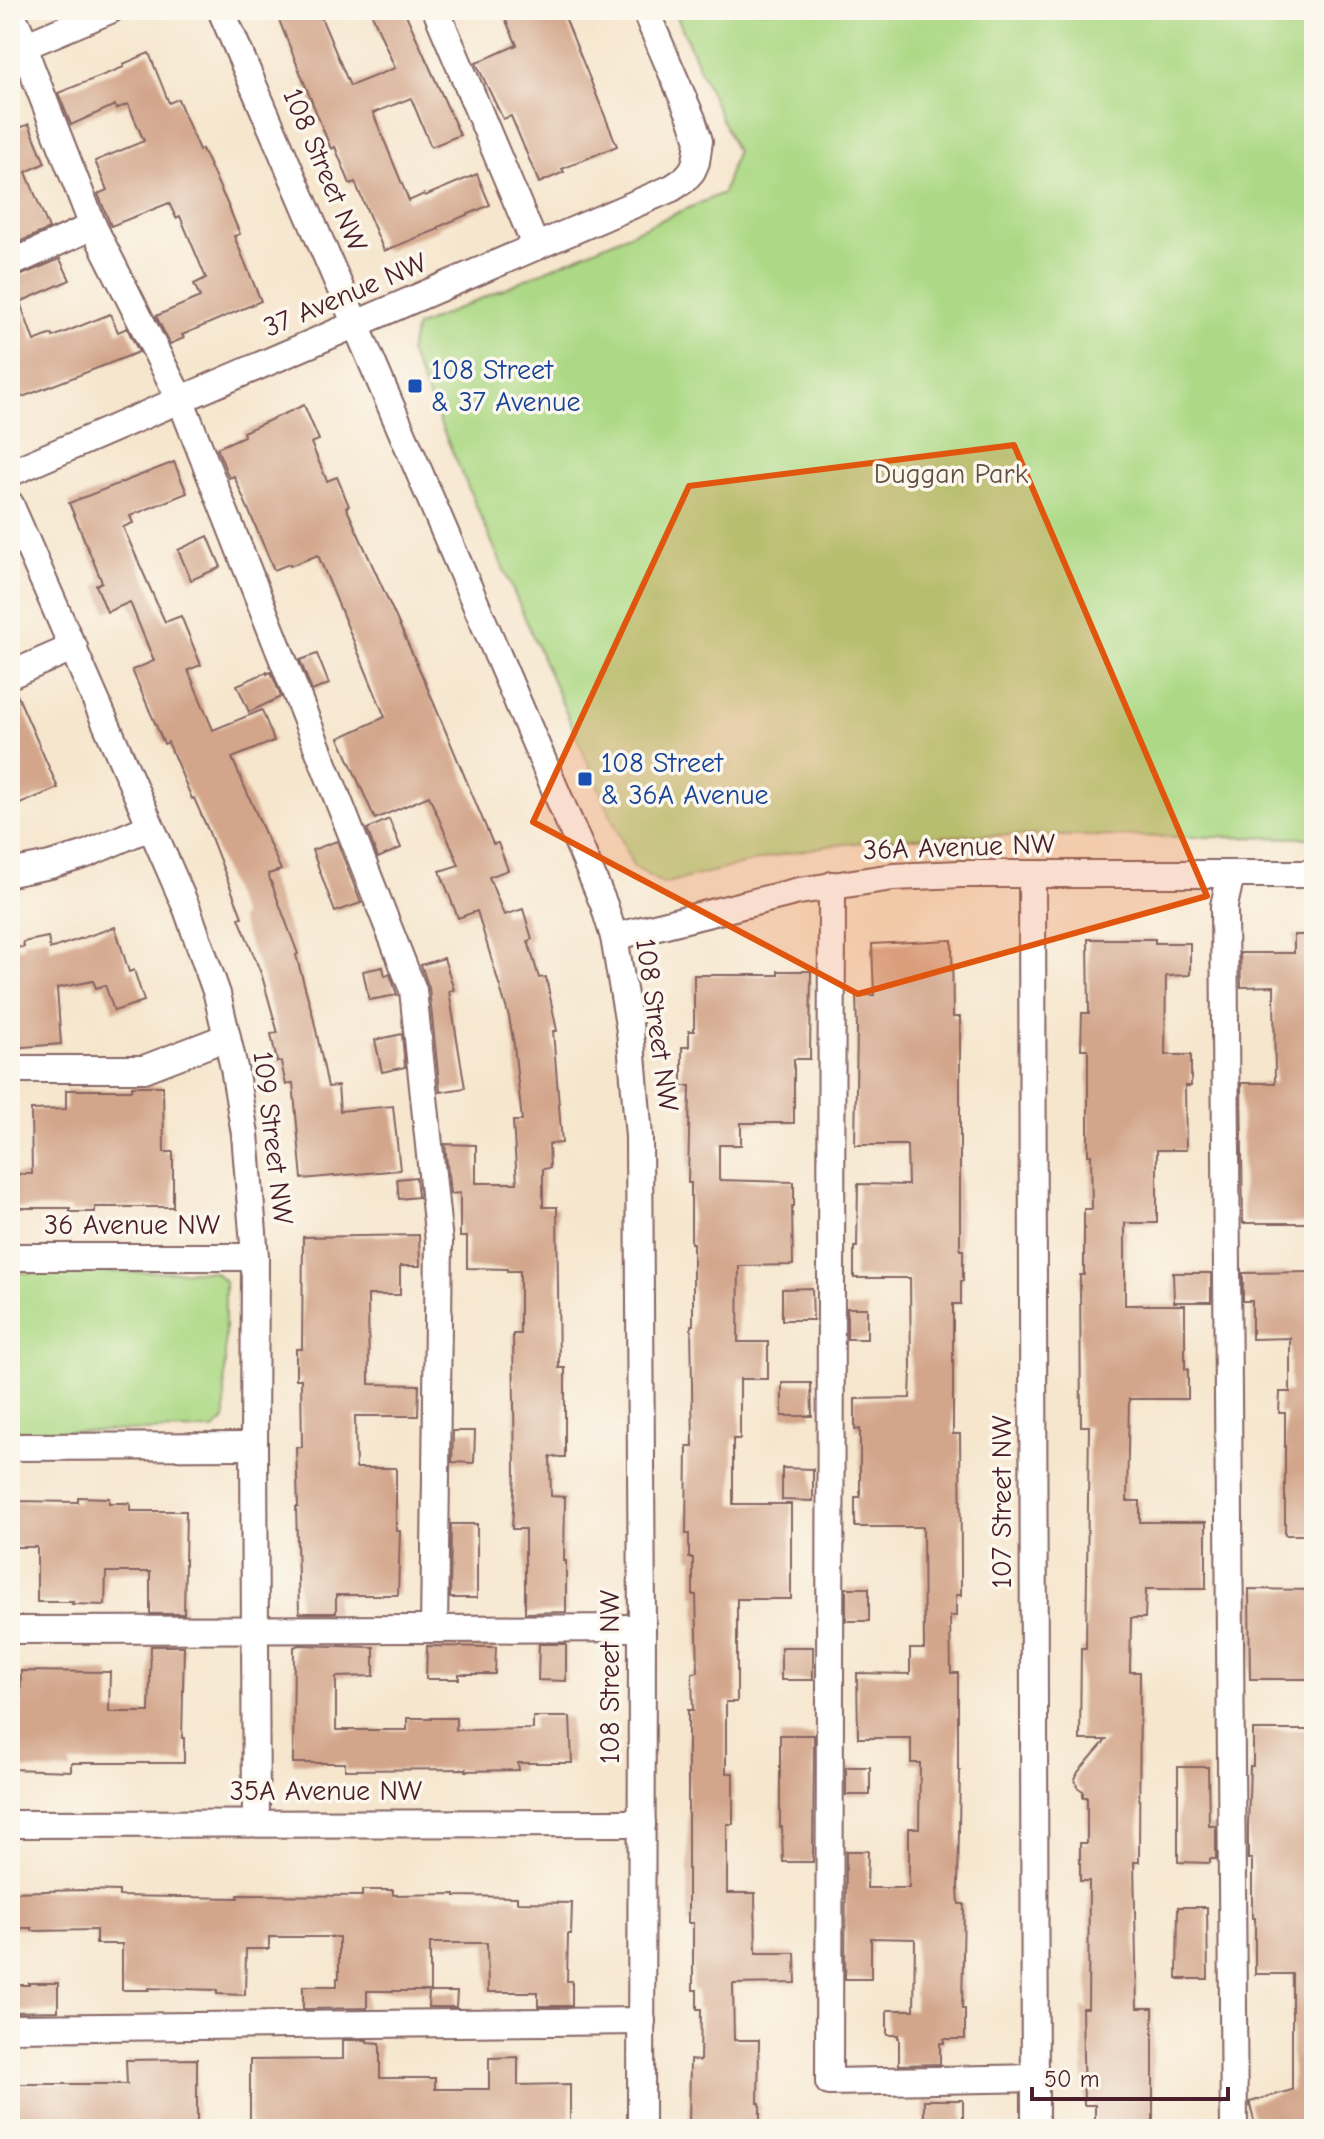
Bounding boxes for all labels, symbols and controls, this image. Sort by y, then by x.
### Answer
street label: 108 Street NW [276,84,374,257]
street label: 37 Avenue NW [259,246,432,344]
place label: 108 Street & 37 Avenue [431,354,580,418]
marker: 108 Street & 37 Avenue [406,377,424,395]
park label: Duggan Park [874,458,1029,490]
place label: 108 Street & 36A Avenue [601,747,769,811]
marker: 108 Street & 36A Avenue [576,770,594,788]
street label: 36A Avenue NW [862,828,1056,866]
street label: 108 Street NW [629,937,685,1114]
street label: 109 Street NW [246,1049,300,1227]
street label: 36 Avenue NW [44,1209,221,1241]
street label: 107 Street NW [986,1415,1018,1588]
street label: 108 Street NW [594,1589,626,1764]
street label: 35A Avenue NW [230,1775,423,1807]
scale bar [1032,2051,1228,2101]
text: 50 m [1044,2065,1100,2093]

